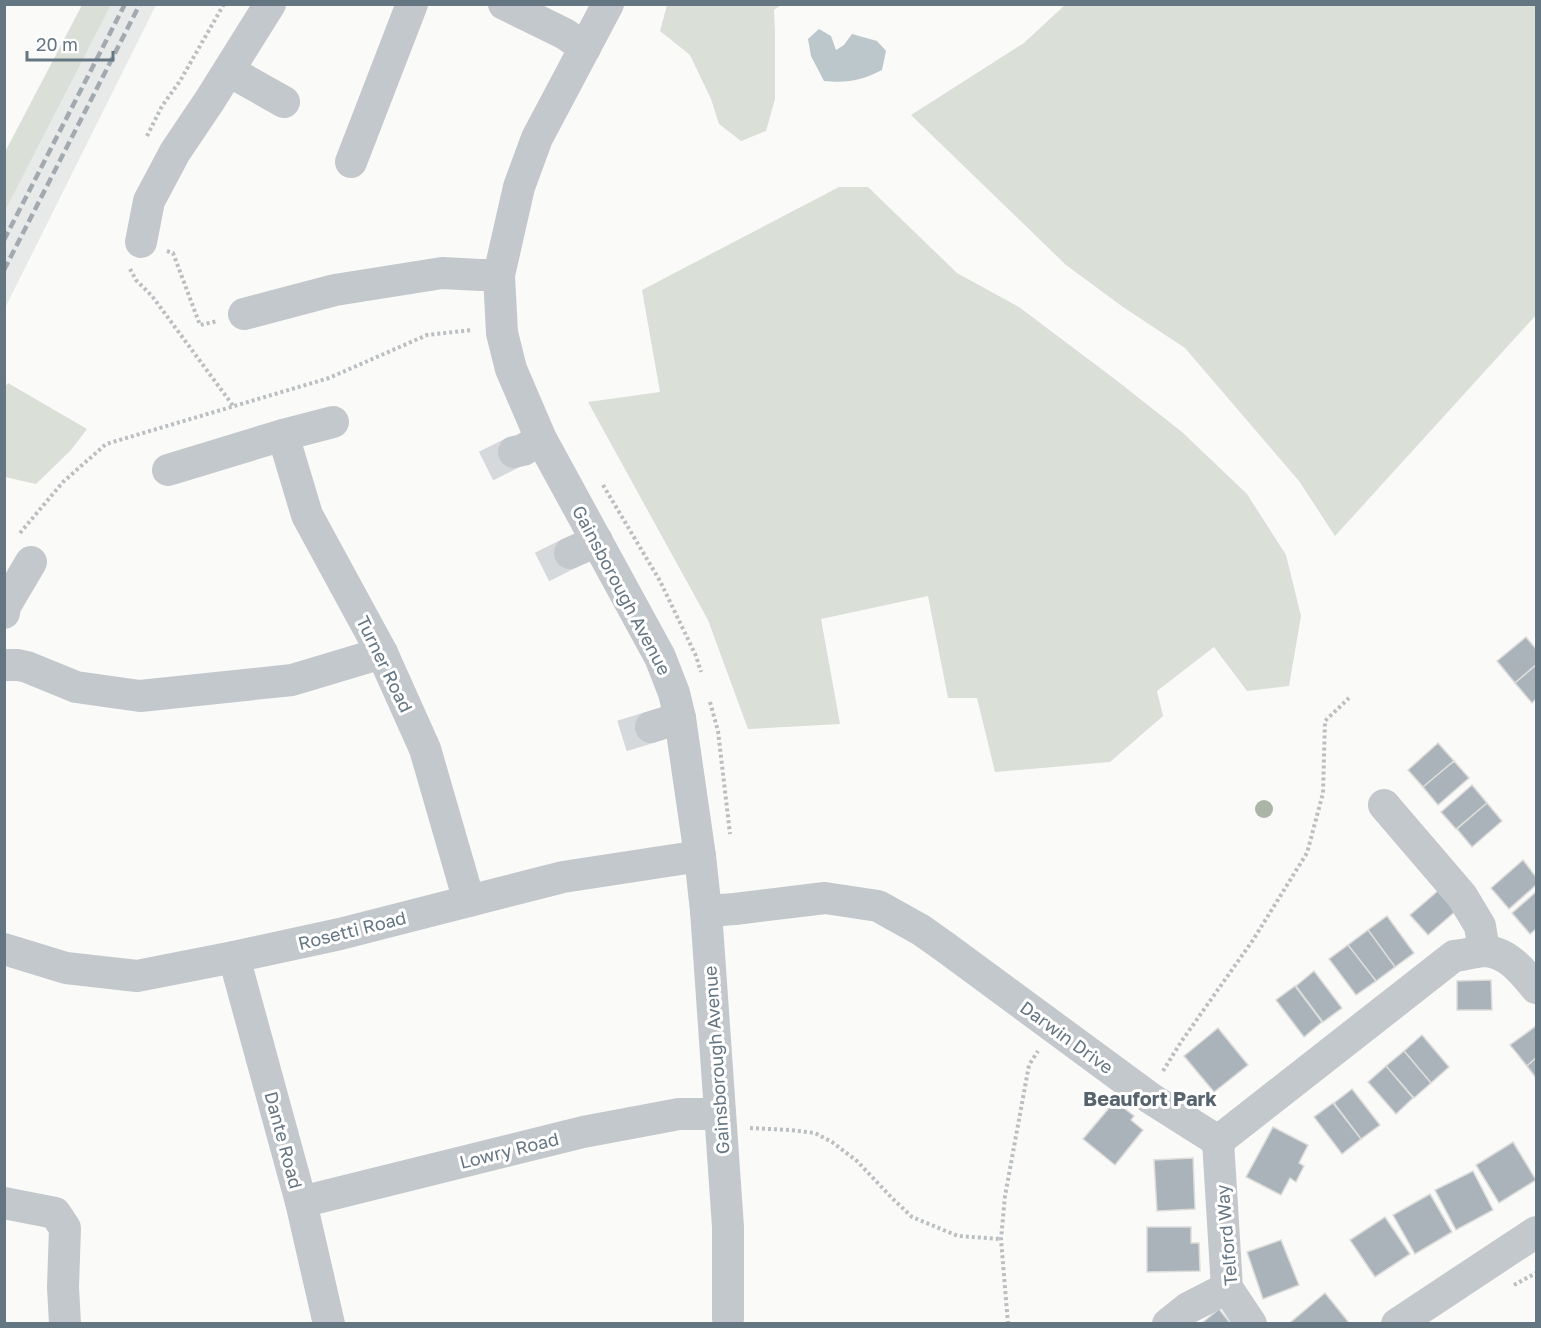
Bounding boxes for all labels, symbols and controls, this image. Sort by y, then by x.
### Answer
scale bar [27,24,112,62]
text: 20 m [36,33,78,55]
street label: Gainsborough Avenue [568,501,676,679]
street label: Turner Road [352,612,418,716]
street label: Rosetti Road [296,906,408,954]
street label: Gainsborough Avenue [698,965,734,1155]
street label: Darwin Drive [1016,996,1118,1078]
district label: Beaufort Park [1083,1086,1217,1110]
street label: Dante Road [260,1089,308,1191]
street label: Lowry Road [457,1127,561,1173]
street label: Telford Way [1211,1184,1241,1286]

